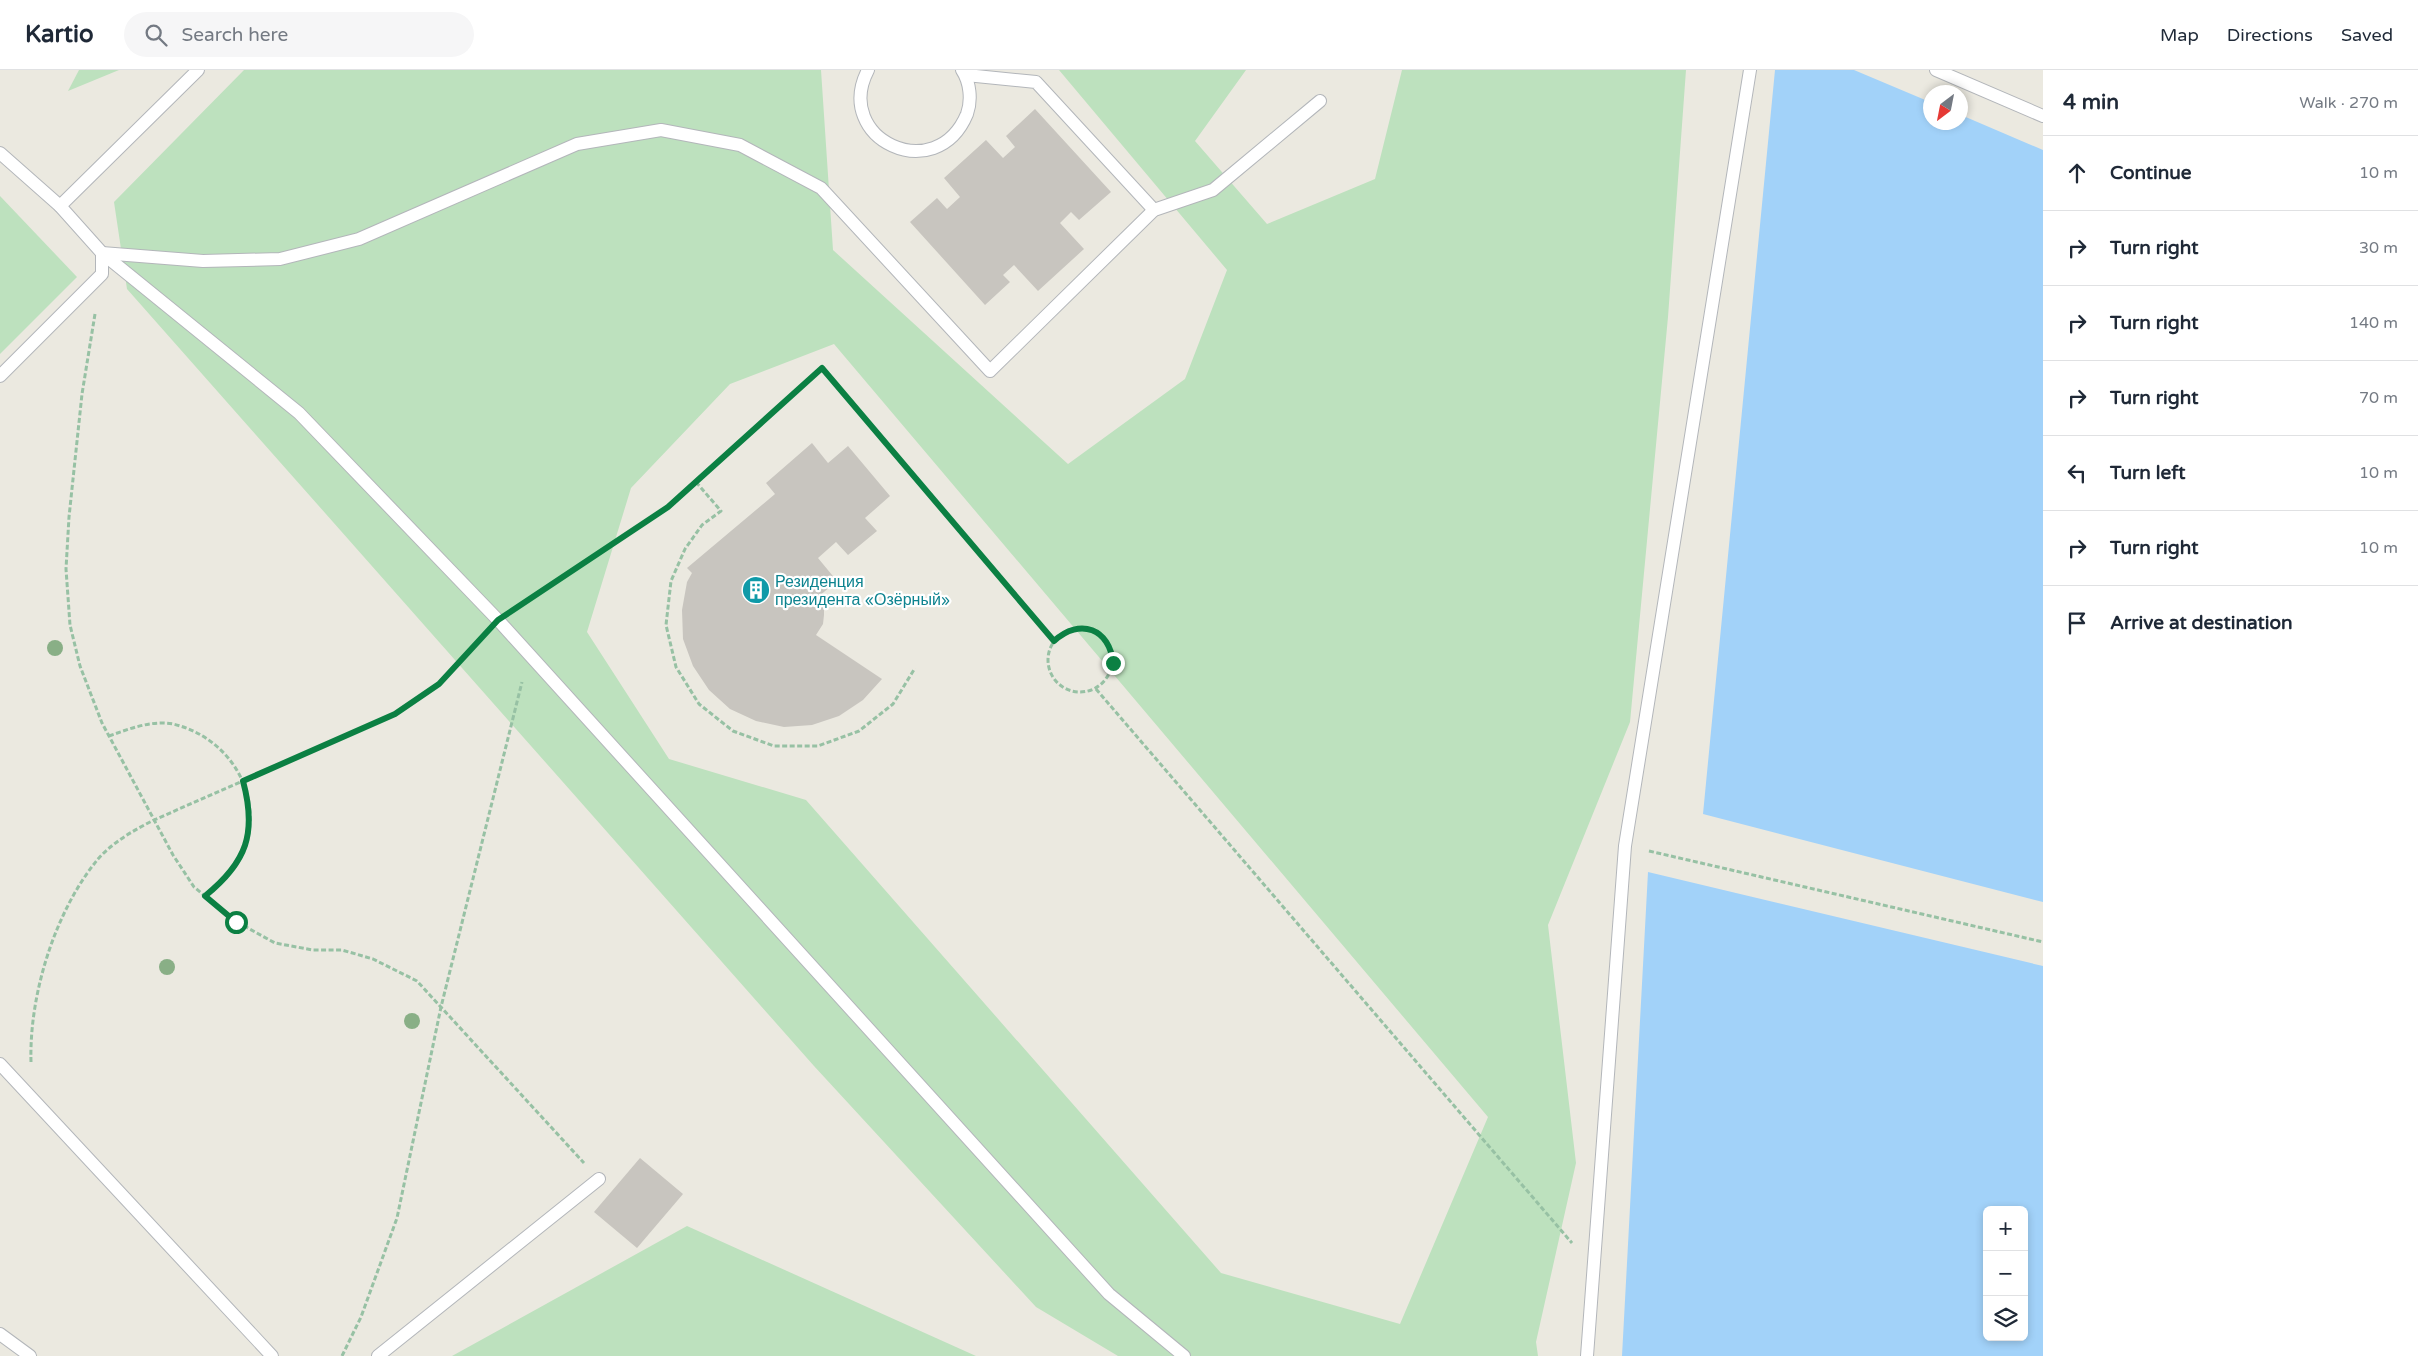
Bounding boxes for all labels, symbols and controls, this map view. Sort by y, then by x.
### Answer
search box [124,12,474,57]
text: Kartio [25,20,94,49]
icon: search [142,21,170,49]
text: Search here [182,24,288,46]
text: Map [2160,24,2199,46]
text: Directions [2227,24,2313,46]
text: Saved [2341,24,2393,46]
north arrow [1923,85,1968,130]
text: 4 min [2063,90,2119,115]
text: Walk · 270 m [2299,93,2398,113]
icon: ahead [2063,159,2091,187]
text: Continue [2110,162,2192,184]
text: 10 m [2359,163,2398,183]
icon: right [2063,234,2091,262]
text: Turn right [2110,237,2198,259]
text: 30 m [2359,238,2398,258]
icon: right [2063,309,2091,337]
text: Turn right [2110,312,2198,334]
text: 140 m [2349,313,2398,333]
icon: right [2063,384,2091,412]
text: Turn right [2110,387,2198,409]
text: 70 m [2359,388,2398,408]
icon: left [2063,459,2091,487]
text: Turn left [2110,462,2186,484]
text: 10 m [2359,463,2398,483]
icon: right [2063,534,2091,562]
text: Turn right [2110,537,2198,559]
text: 10 m [2359,538,2398,558]
place label: Резиденция президента «Озёрный» [775,572,950,610]
building icon: Резиденция президента «Озёрный» [741,575,771,605]
icon: arrive [2063,609,2091,637]
text: Arrive at destination [2110,612,2293,634]
route end [1102,652,1125,675]
route start [225,911,248,934]
map controls [1983,1206,2028,1341]
button: + [1983,1206,2028,1251]
button: − [1983,1251,2028,1296]
button: layers [1983,1296,2028,1341]

